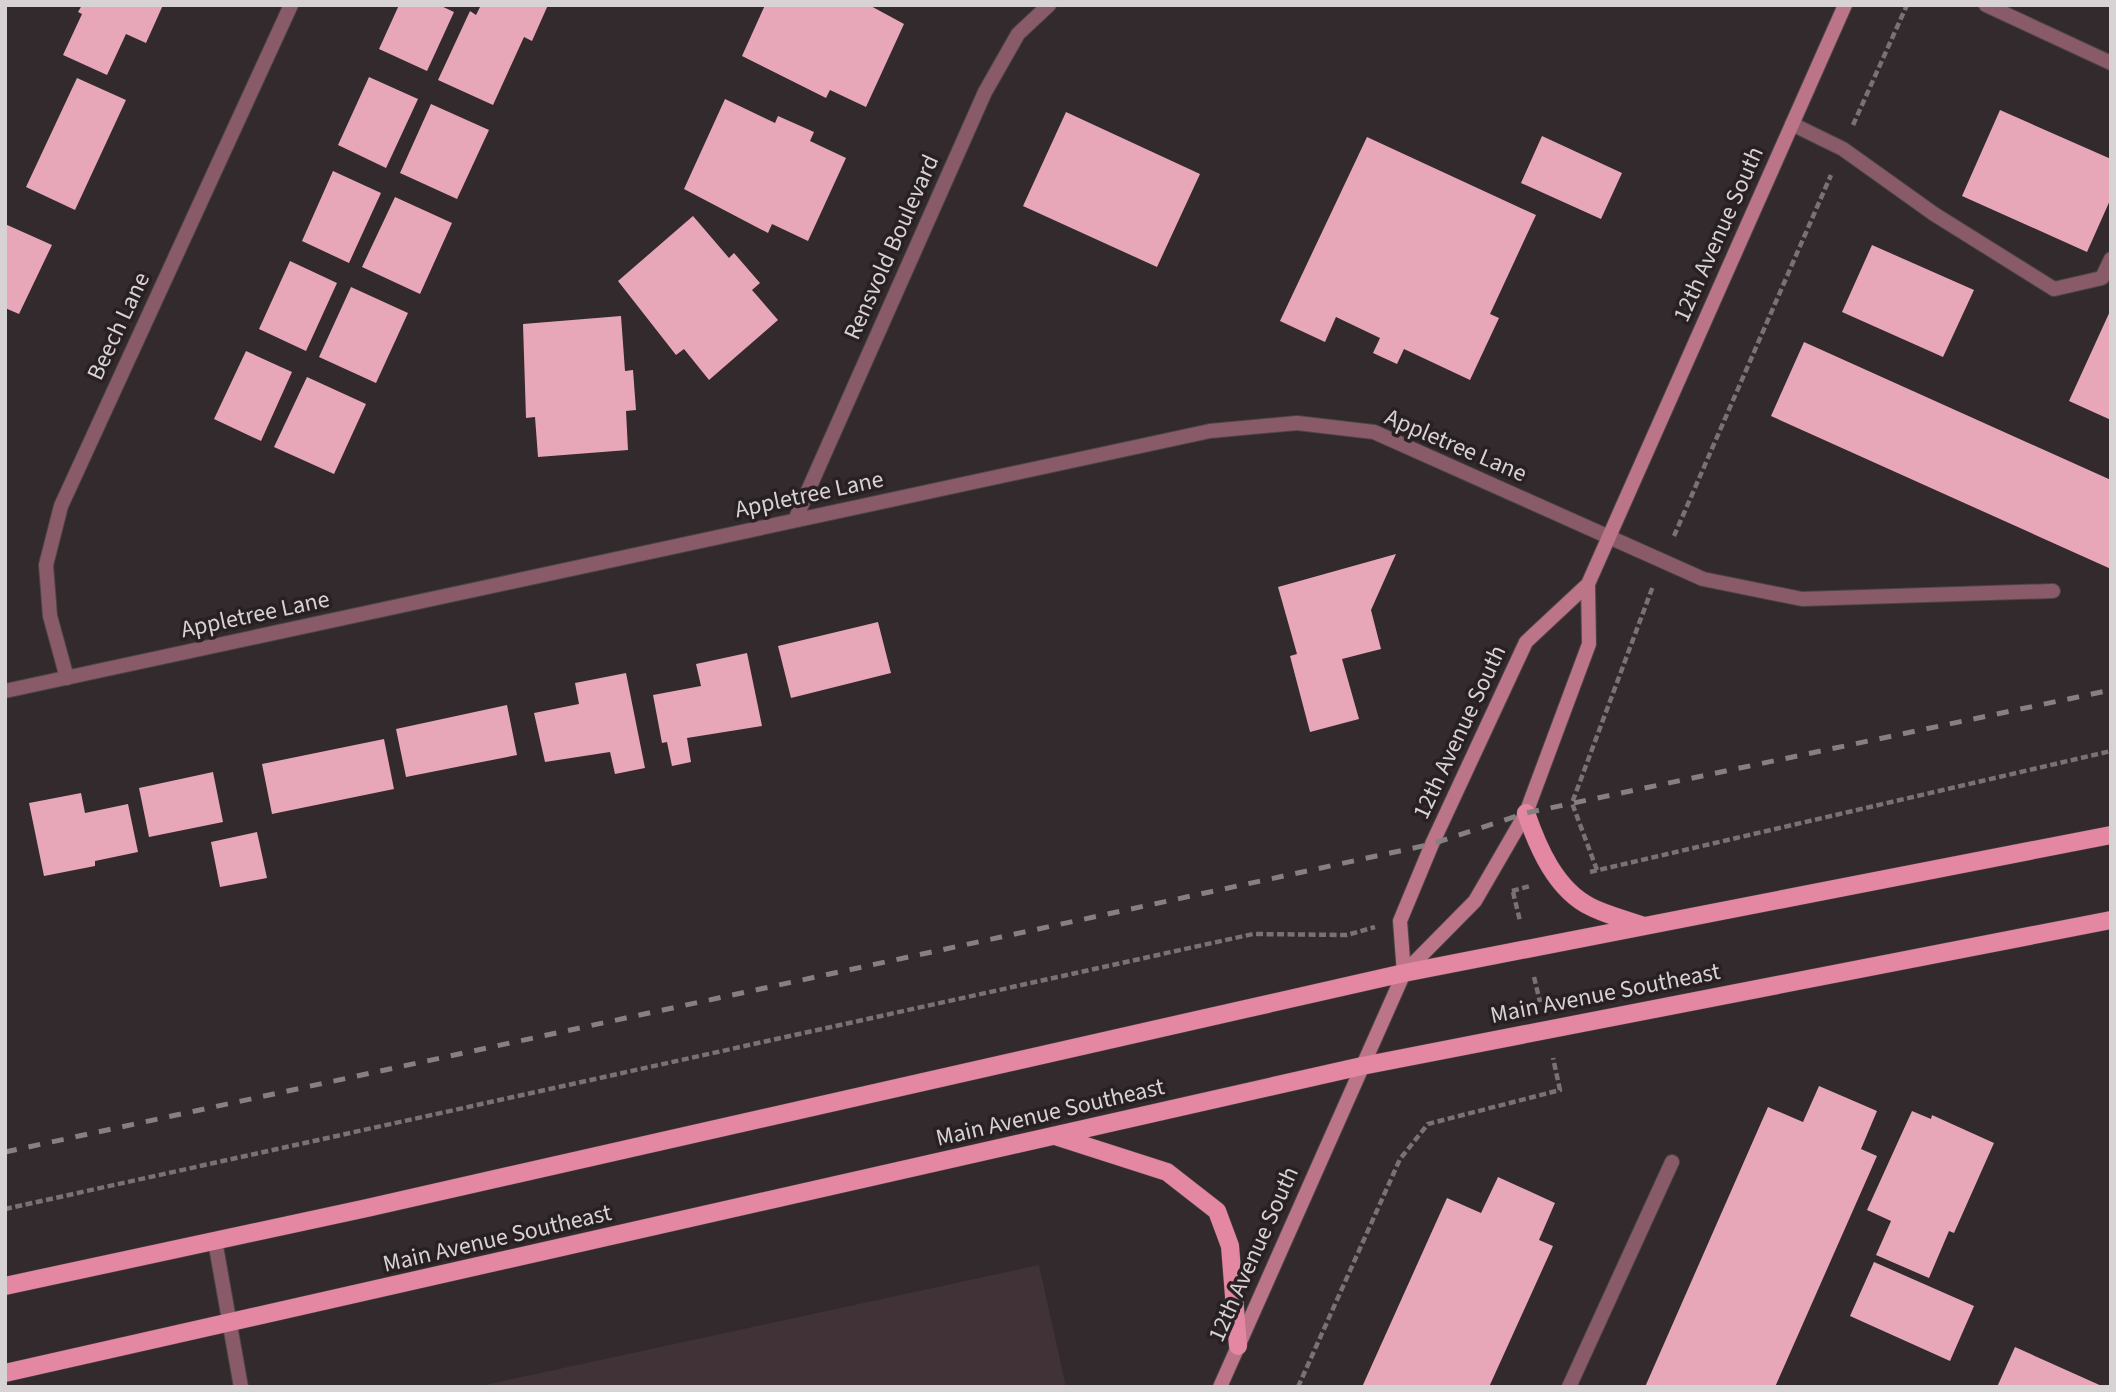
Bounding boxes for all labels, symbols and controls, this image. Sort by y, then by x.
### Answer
street label: 12th Avenue South [1664,141,1773,327]
street label: Rensvold Boulevard [835,149,948,345]
street label: Beech Lane [78,266,159,386]
street label: Appletree Lane [1379,400,1532,491]
street label: Appletree Lane [732,462,887,527]
street label: Appletree Lane [178,582,333,647]
street label: 12th Avenue South [1404,639,1515,825]
street label: Main Avenue Southeast [1487,954,1723,1033]
street label: Main Avenue Southeast [932,1069,1168,1156]
street label: 12th Avenue South [1199,1161,1308,1347]
street label: Main Avenue Southeast [379,1195,615,1282]

